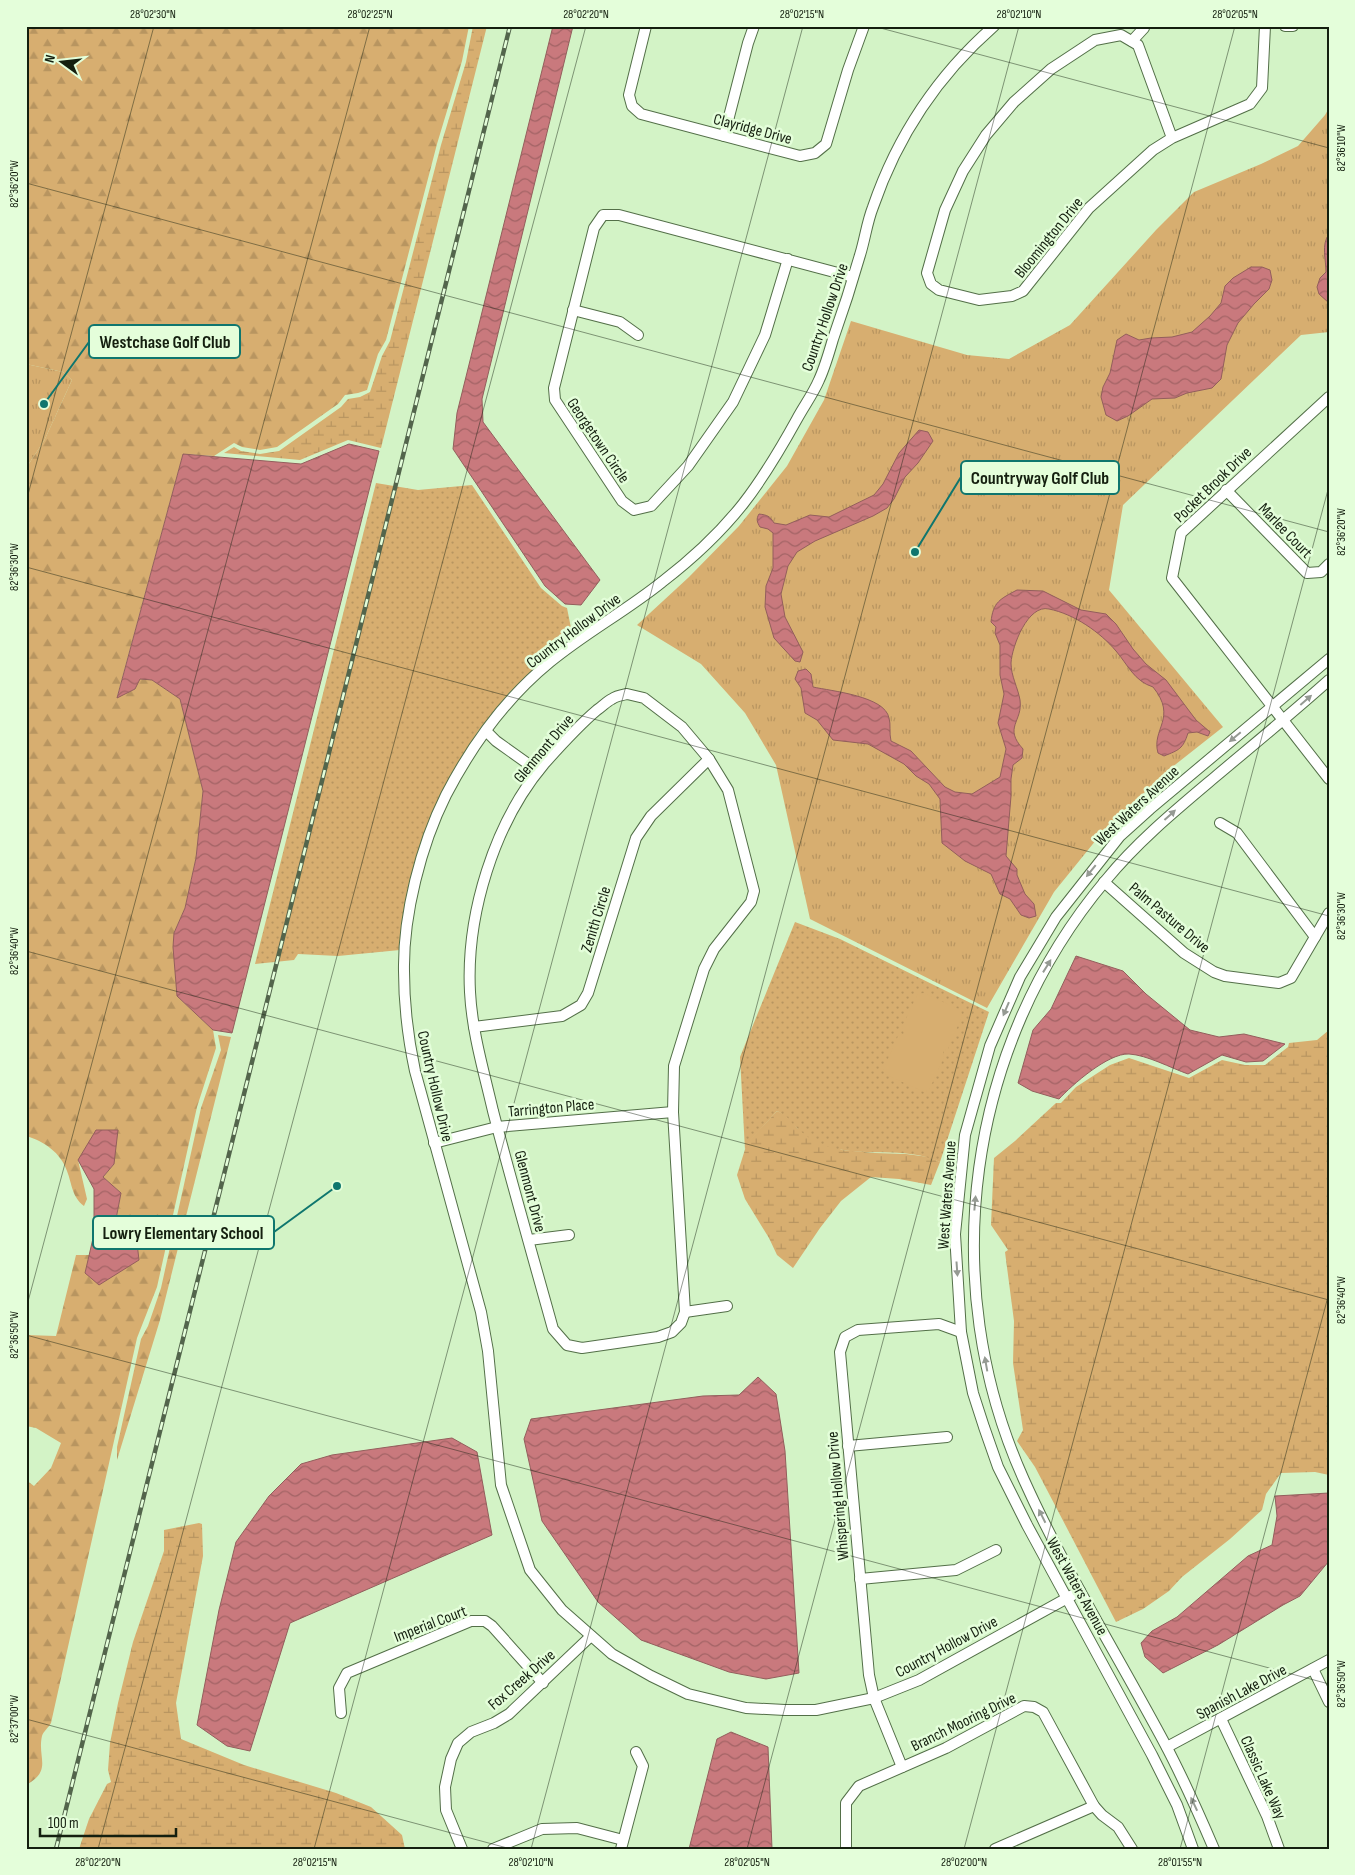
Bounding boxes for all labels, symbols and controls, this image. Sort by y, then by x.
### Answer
text: 28°02'30"N [130,7,176,22]
text: 28°02'25"N [347,7,393,22]
text: 28°02'20"N [563,7,609,22]
text: 28°02'15"N [780,7,824,22]
text: 28°02'10"N [997,7,1041,22]
text: 28°02'05"N [1212,7,1258,22]
north arrow [38,38,88,88]
text: N [41,53,59,65]
street label: Clayridge Drive [711,110,794,149]
text: 82°36'10"W [1334,124,1349,171]
text: 82°36'20"W [7,160,22,208]
street label: Bloomington Drive [1011,194,1088,282]
street label: Country Hollow Drive [798,261,853,374]
callout: Westchase Golf Club [89,325,240,358]
text: Westchase Golf Club [100,332,231,353]
street label: Georgetown Circle [562,395,633,487]
street label: Pocket Brook Drive [1170,443,1256,527]
callout: Countryway Golf Club [961,461,1119,494]
text: Countryway Golf Club [971,468,1109,489]
street label: Marlee Court [1254,500,1316,563]
text: 82°36'20"W [1334,508,1349,556]
text: 82°36'30"W [7,543,22,591]
street label: Country Hollow Drive [523,590,625,673]
one-way arrow [1300,694,1312,706]
street label: Glenmont Drive [510,711,578,787]
one-way arrow [1229,732,1242,743]
street label: West Waters Avenue [1091,762,1183,850]
one-way arrow [1164,809,1176,821]
one-way arrow [1085,864,1096,877]
street label: Palm Pasture Drive [1125,879,1213,957]
street label: Zenith Circle [577,884,615,955]
text: 82°36'30"W [1334,892,1349,940]
text: 82°36'40"W [7,927,22,975]
one-way arrow [1043,959,1052,972]
one-way arrow [1002,1002,1010,1017]
street label: Country Hollow Drive [413,1029,457,1144]
street label: Tarrington Place [507,1095,595,1122]
street label: West Waters Avenue [934,1140,961,1250]
street label: Glenmont Drive [510,1149,550,1234]
one-way arrow [971,1195,979,1211]
callout: Lowry Elementary School [93,1216,274,1249]
text: Lowry Elementary School [103,1223,263,1244]
one-way arrow [953,1261,961,1277]
text: 82°36'40"W [1334,1276,1349,1324]
text: 82°36'50"W [7,1311,22,1359]
one-way arrow [982,1356,990,1372]
street label: Whispering Hollow Drive [823,1431,854,1561]
one-way arrow [1038,1509,1046,1524]
street label: West Waters Avenue [1042,1535,1111,1639]
street label: Imperial Court [391,1602,470,1647]
street label: Country Hollow Drive [892,1612,1001,1682]
street label: Fox Creek Drive [485,1646,559,1714]
text: 82°36'50"W [1334,1660,1349,1708]
street label: Spanish Lake Drive [1193,1661,1290,1724]
street label: Branch Mooring Drive [908,1689,1019,1756]
text: 82°37'00"W [7,1695,22,1743]
street label: Classic Lake Way [1236,1733,1289,1822]
one-way arrow [1189,1797,1197,1811]
scale bar [40,1805,176,1837]
text: 100 m [48,1814,79,1833]
text: 28°02'20"N [75,1855,121,1870]
text: 28°02'15"N [293,1855,337,1870]
text: 28°02'10"N [509,1855,553,1870]
text: 28°02'05"N [724,1855,770,1870]
text: 28°02'00"N [941,1855,987,1870]
text: 28°01'55"N [1158,1855,1202,1870]

